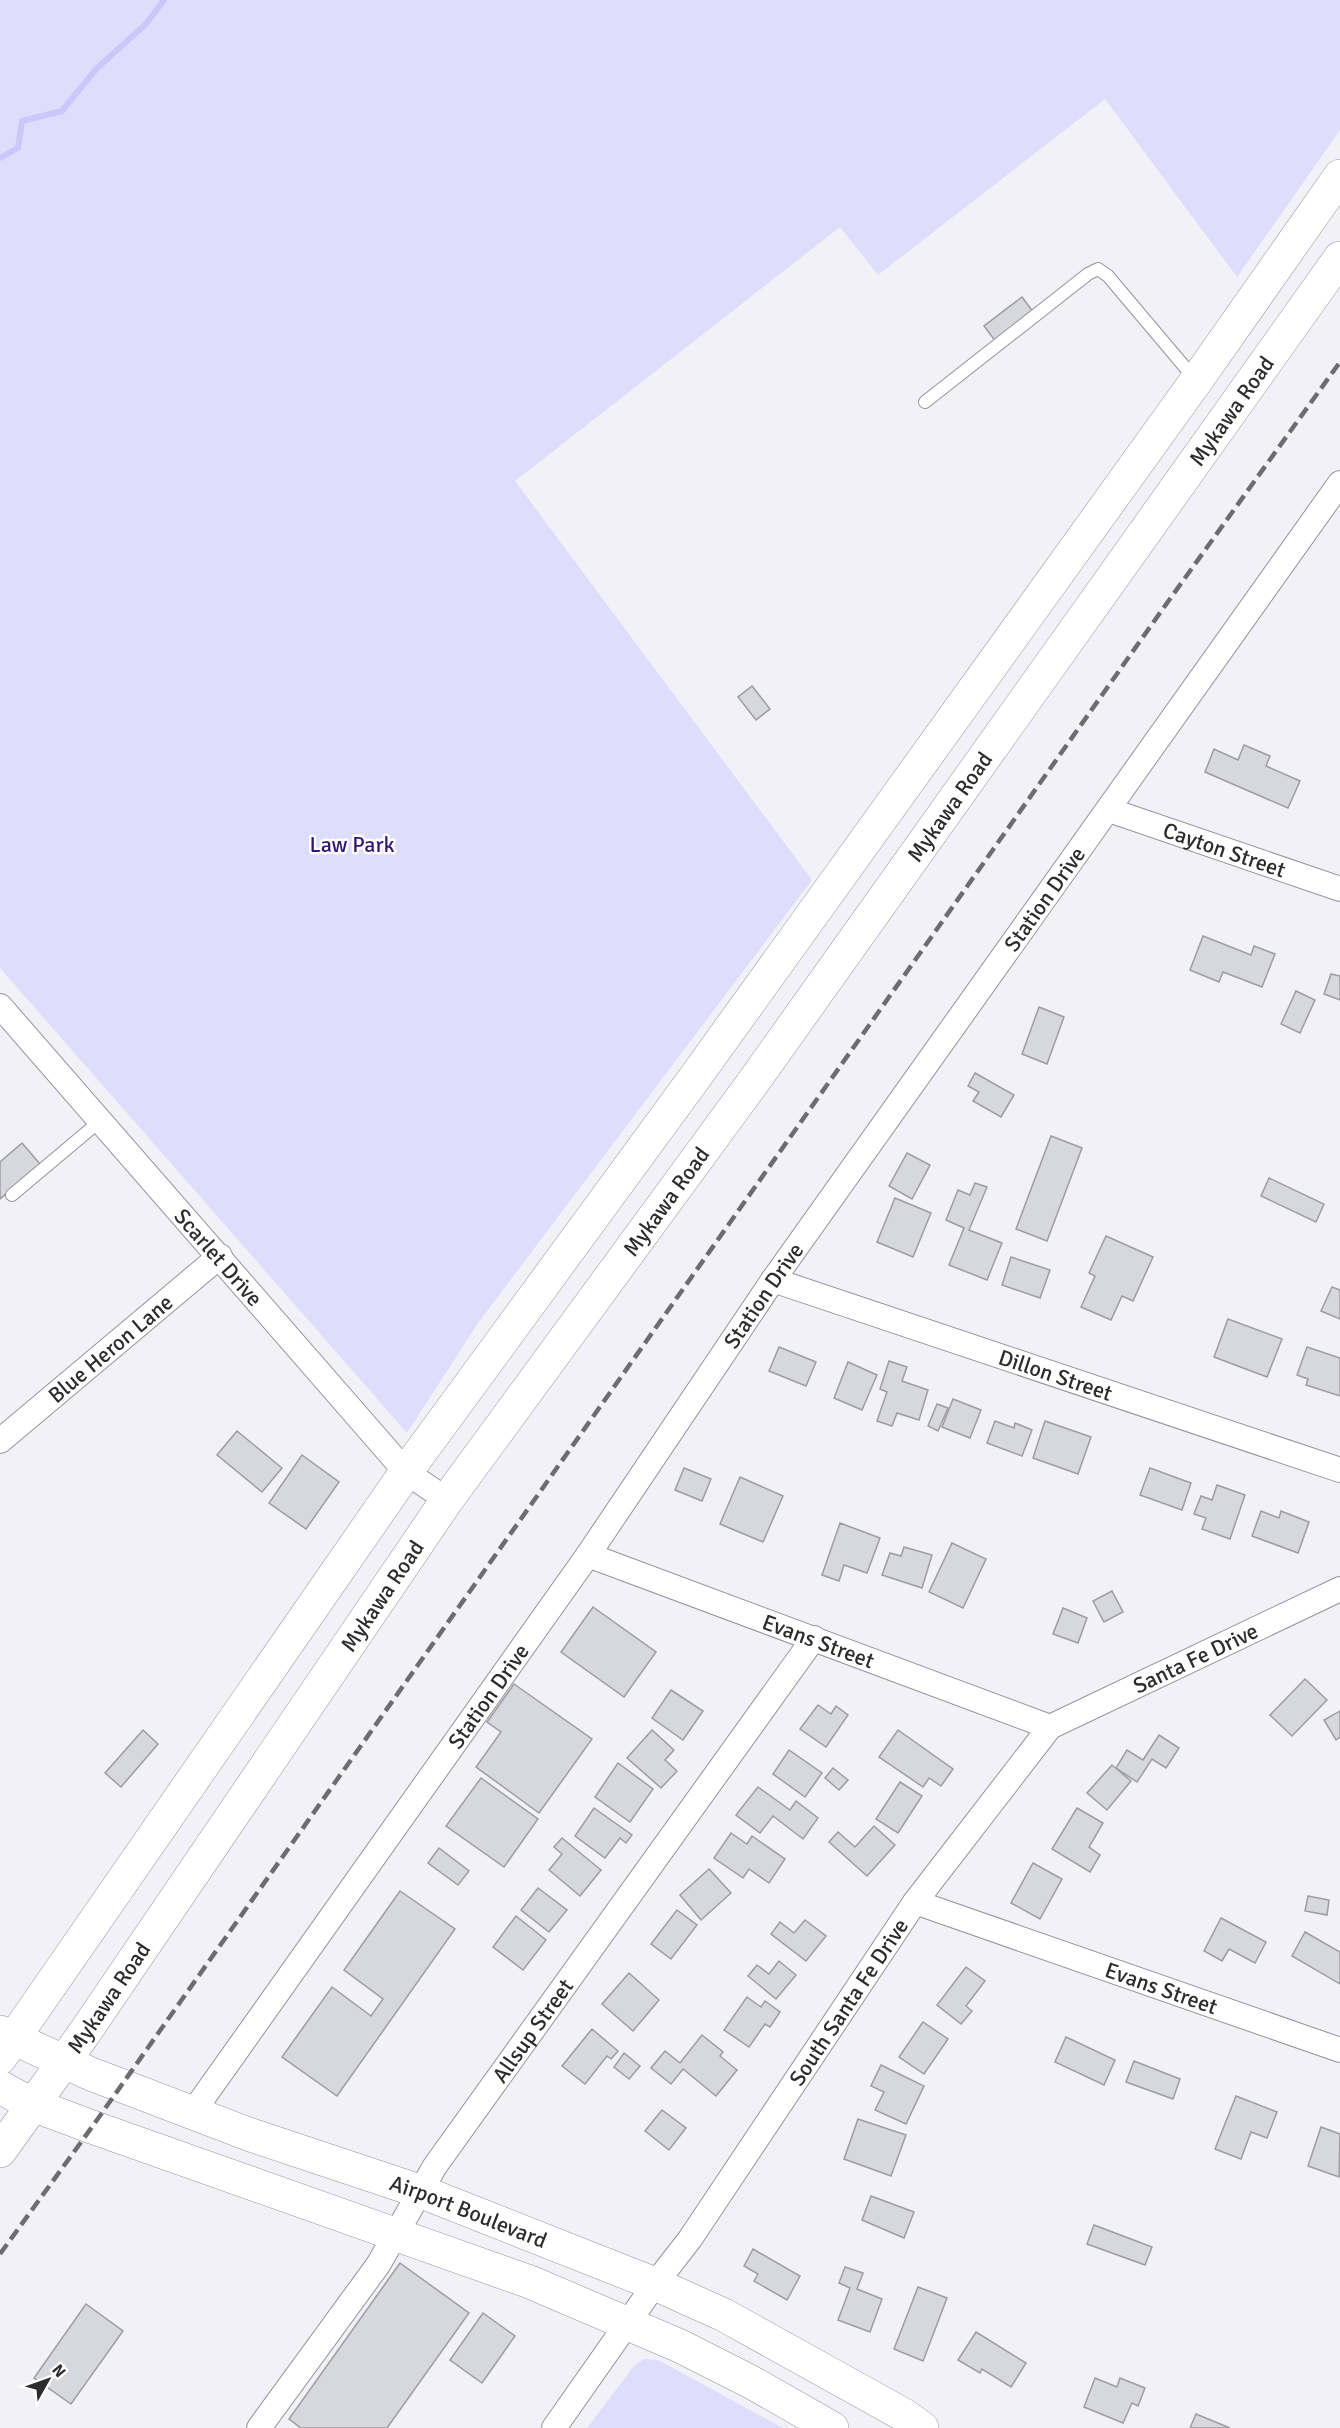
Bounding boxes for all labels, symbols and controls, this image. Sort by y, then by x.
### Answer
street label: Mykawa Road [1183,351,1280,471]
street label: Mykawa Road [901,747,998,867]
street label: Cayton Street [1159,817,1289,883]
park label: Law Park [309,831,395,858]
street label: Station Drive [998,842,1091,957]
street label: Mykawa Road [617,1142,715,1262]
street label: Scarlet Drive [168,1203,268,1312]
street label: Station Drive [718,1238,809,1354]
street label: Blue Heron Lane [43,1289,178,1409]
street label: Dillon Street [995,1344,1116,1407]
street label: Mykawa Road [335,1535,430,1657]
street label: Evans Street [759,1608,878,1674]
street label: Santa Fe Drive [1129,1617,1262,1700]
street label: Station Drive [442,1639,535,1754]
street label: South Santa Fe Drive [783,1913,914,2091]
street label: Mykawa Road [61,1937,156,2059]
street label: Evans Street [1102,1956,1221,2020]
street label: Allsup Street [486,1973,579,2088]
street label: Airport Boulevard [386,2169,551,2254]
north arrow [18,2350,78,2410]
text: N [47,2360,70,2382]

